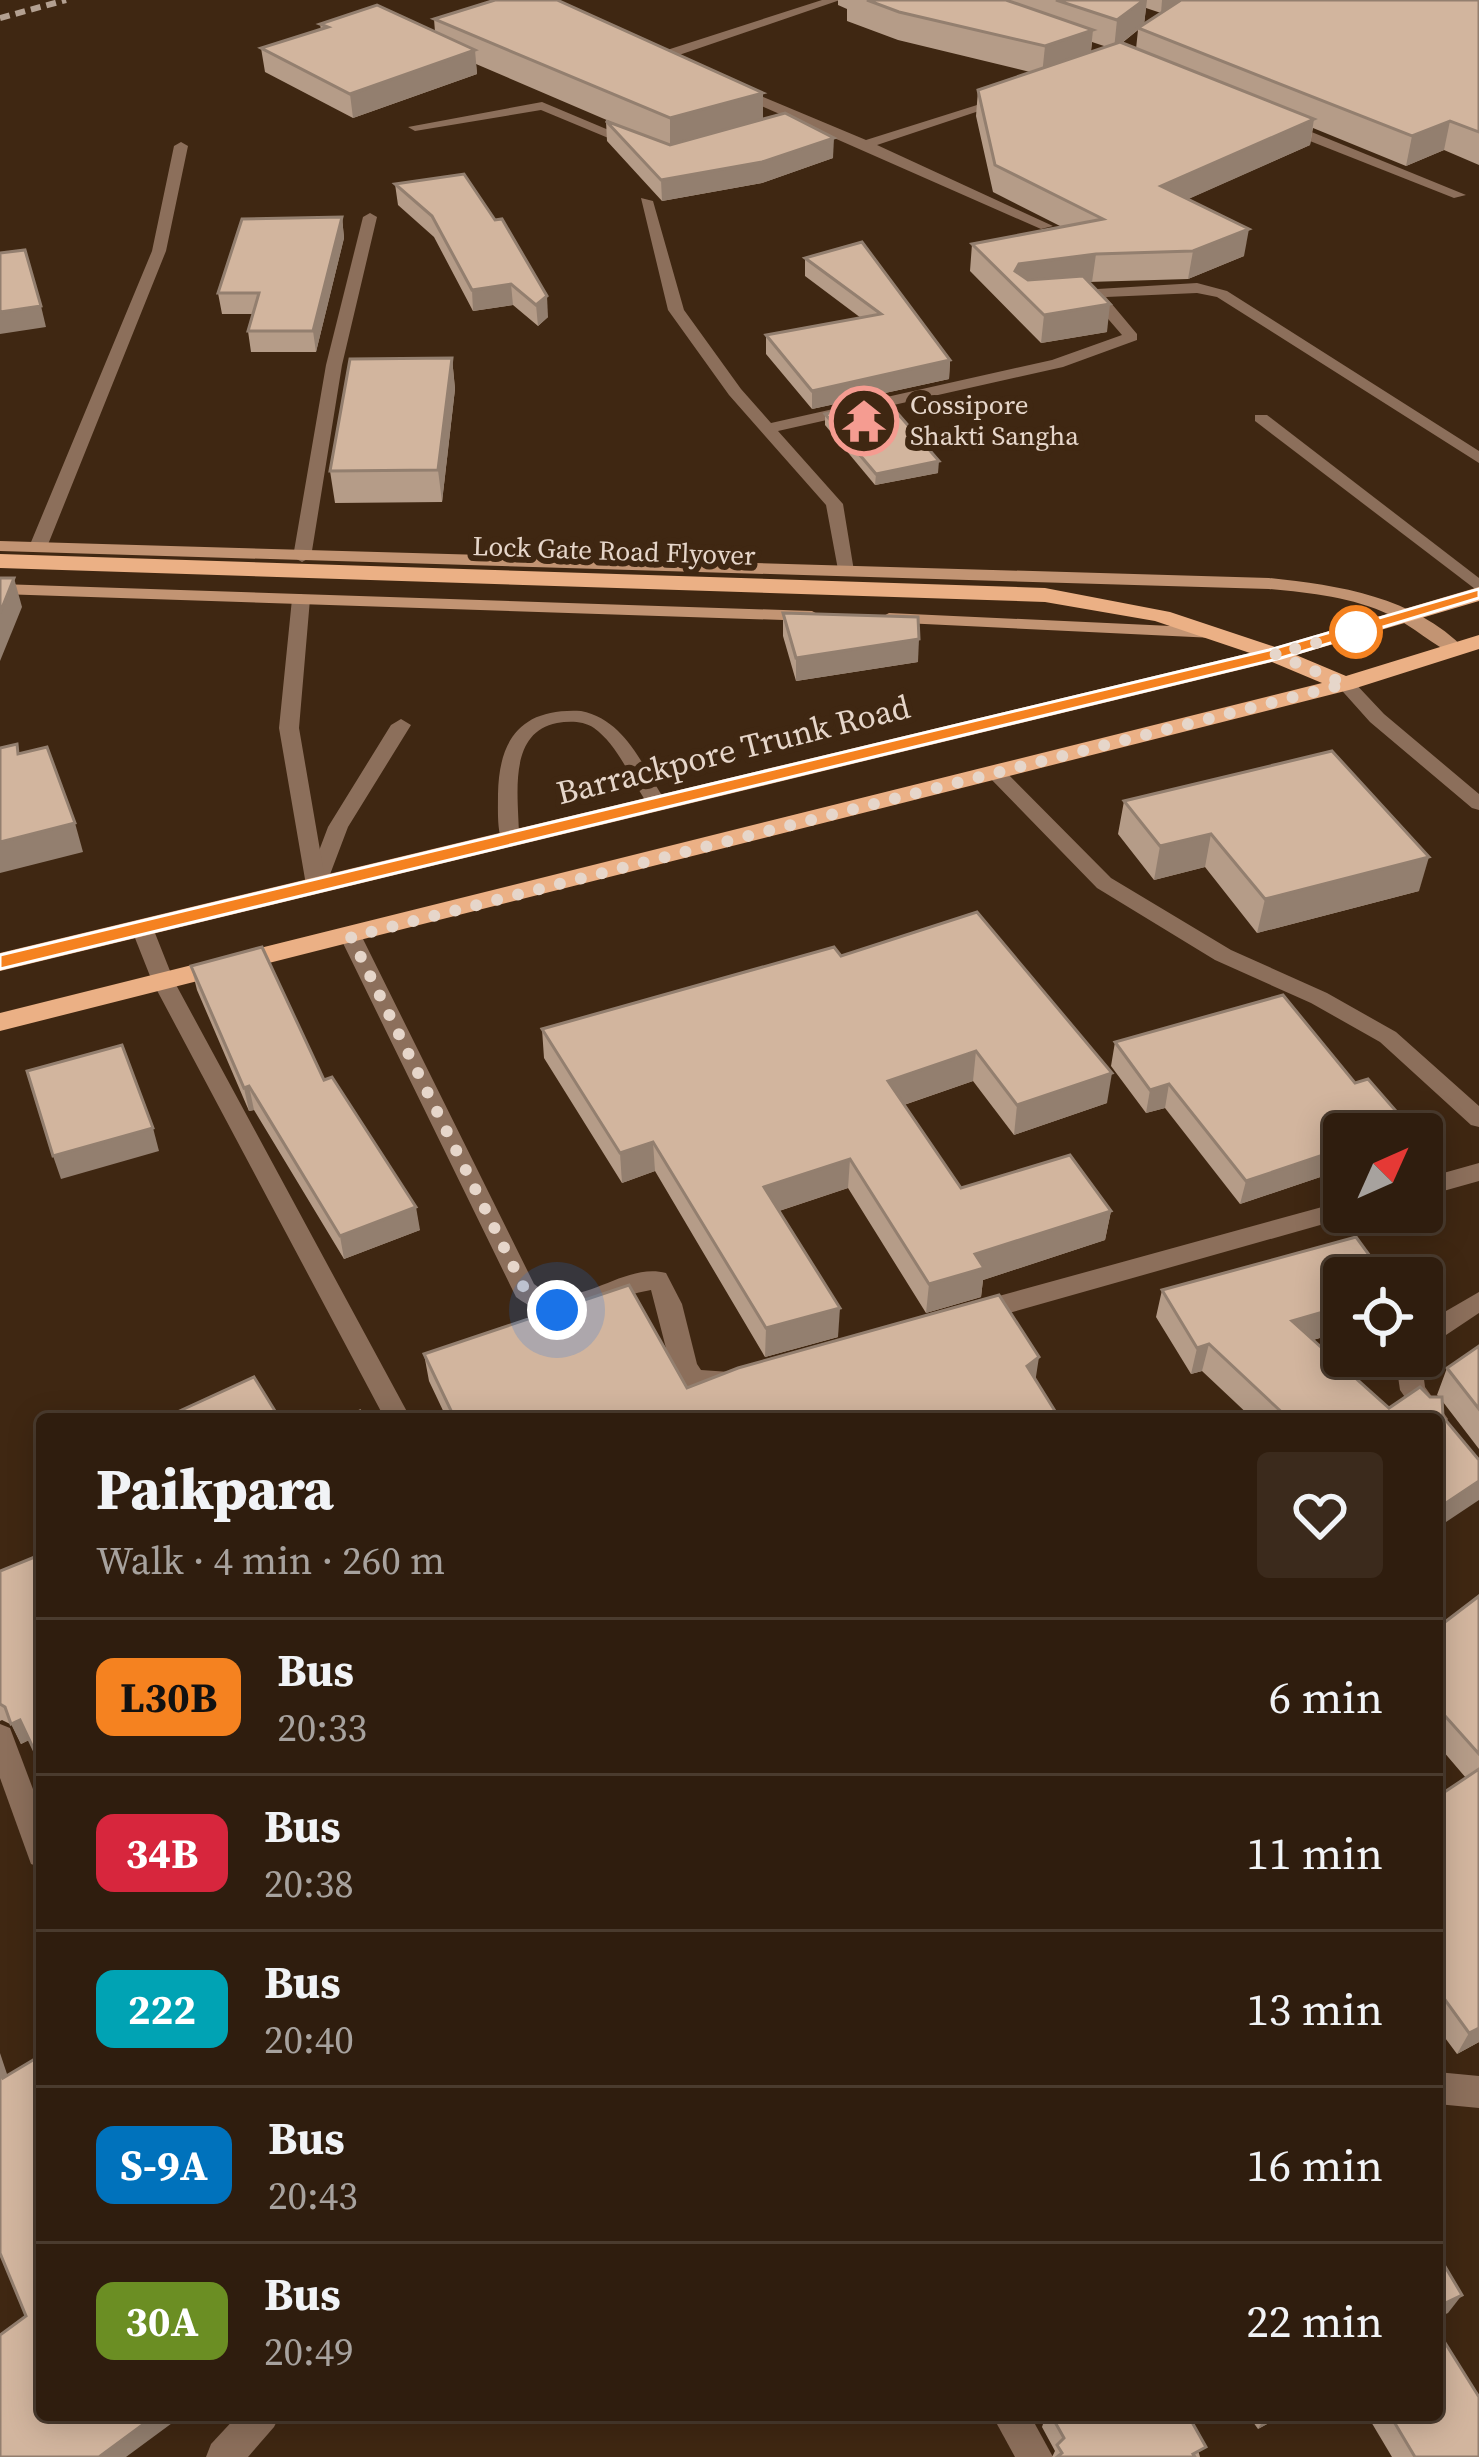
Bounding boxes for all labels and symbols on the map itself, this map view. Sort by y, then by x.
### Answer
temple icon: Cossipore Shakti Sangha [829,386,899,456]
place label: Cossipore Shakti Sangha [910,386,1079,454]
street label: Lock Gate Road Flyover [472,527,757,574]
unlabelled marker [1331,607,1381,657]
street label: Barrackpore Trunk Road [552,684,915,815]
north arrow [1323,1113,1443,1233]
your location [527,1280,587,1340]

